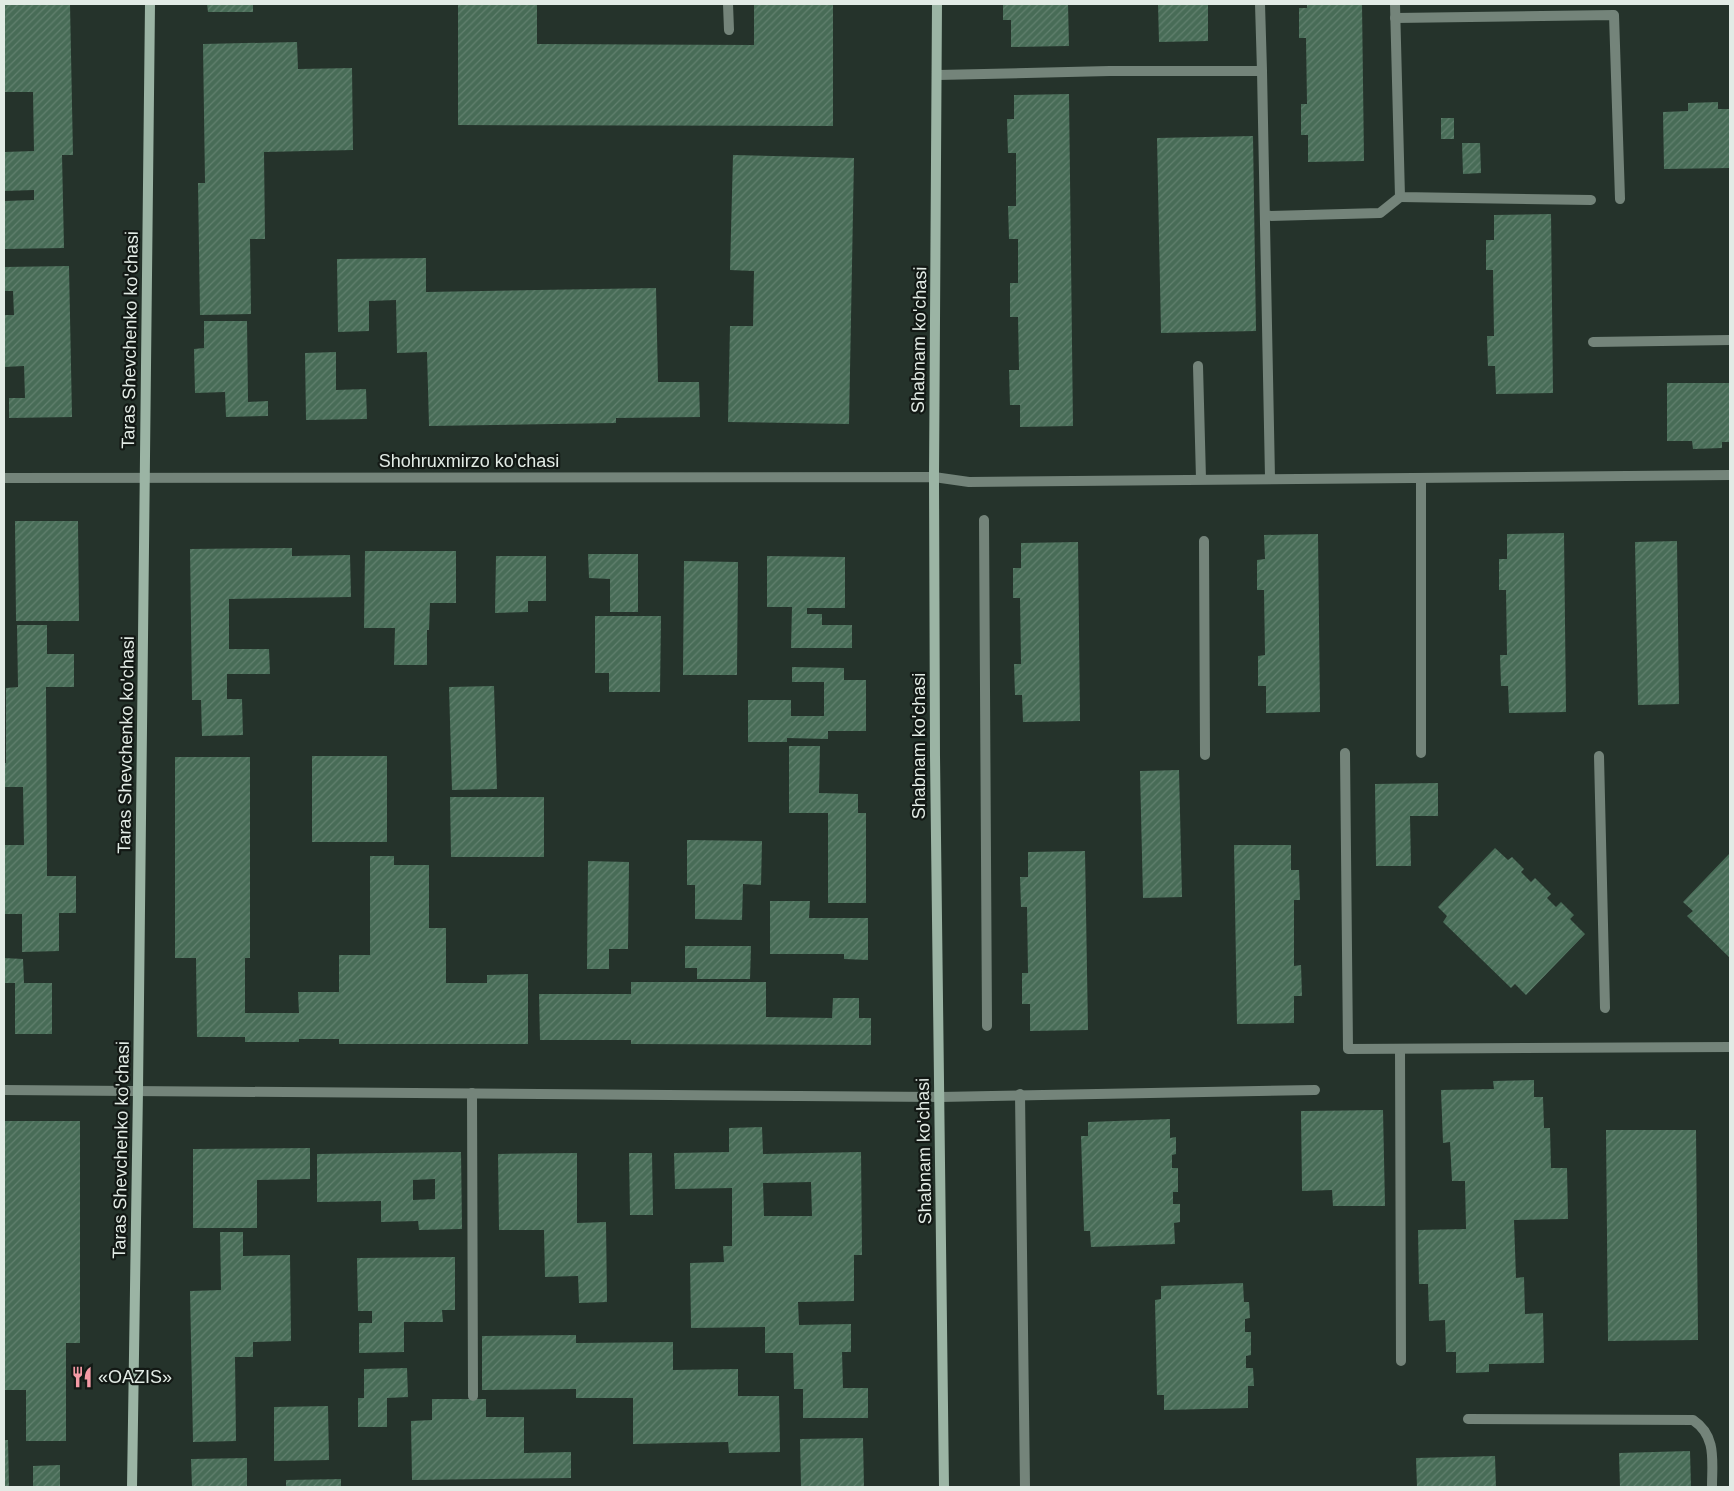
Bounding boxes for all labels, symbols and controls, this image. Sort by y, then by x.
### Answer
street label: Taras Shevchenko ko'chasi [118,231,142,449]
street label: Shabnam ko'chasi [908,267,930,413]
street label: Shohruxmirzo ko'chasi [379,451,559,471]
street label: Taras Shevchenko ko'chasi [114,636,138,854]
street label: Shabnam ko'chasi [909,673,929,819]
street label: Taras Shevchenko ko'chasi [109,1041,133,1259]
street label: Shabnam ko'chasi [913,1078,935,1224]
restaurant icon: «OAZIS» [69,1364,95,1390]
place label: «OAZIS» [98,1367,172,1387]

